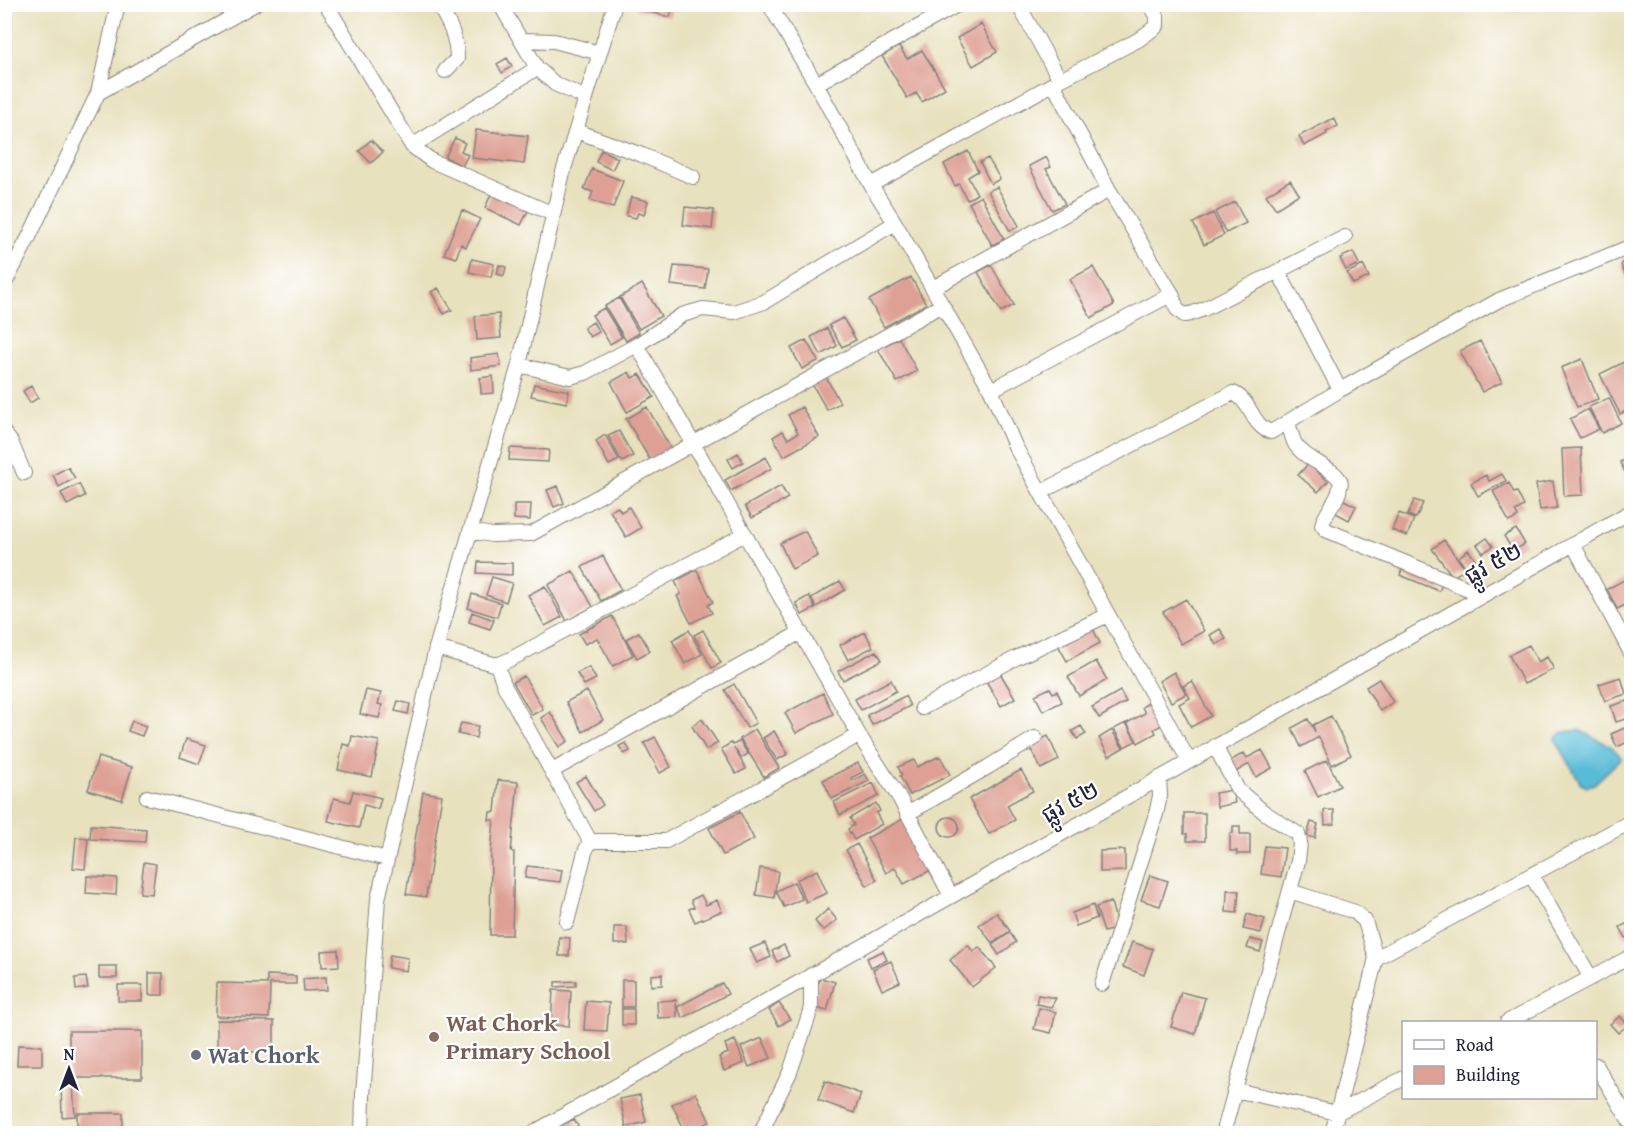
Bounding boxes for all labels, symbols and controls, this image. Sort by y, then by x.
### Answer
street label: ផ្លូវ ៥២ [1457,532,1531,597]
street label: ផ្លូវ ៥២ [1034,771,1108,836]
place label: Wat Chork Primary School [446,1005,611,1068]
legend [1402,1021,1597,1099]
marker: Wat Chork Primary School [427,1030,441,1044]
text: Road [1456,1031,1494,1058]
place label: Wat Chork [208,1037,320,1072]
north arrow [39,1039,99,1099]
text: N [64,1042,75,1066]
marker: Wat Chork [189,1048,203,1062]
text: Building [1456,1061,1520,1088]

